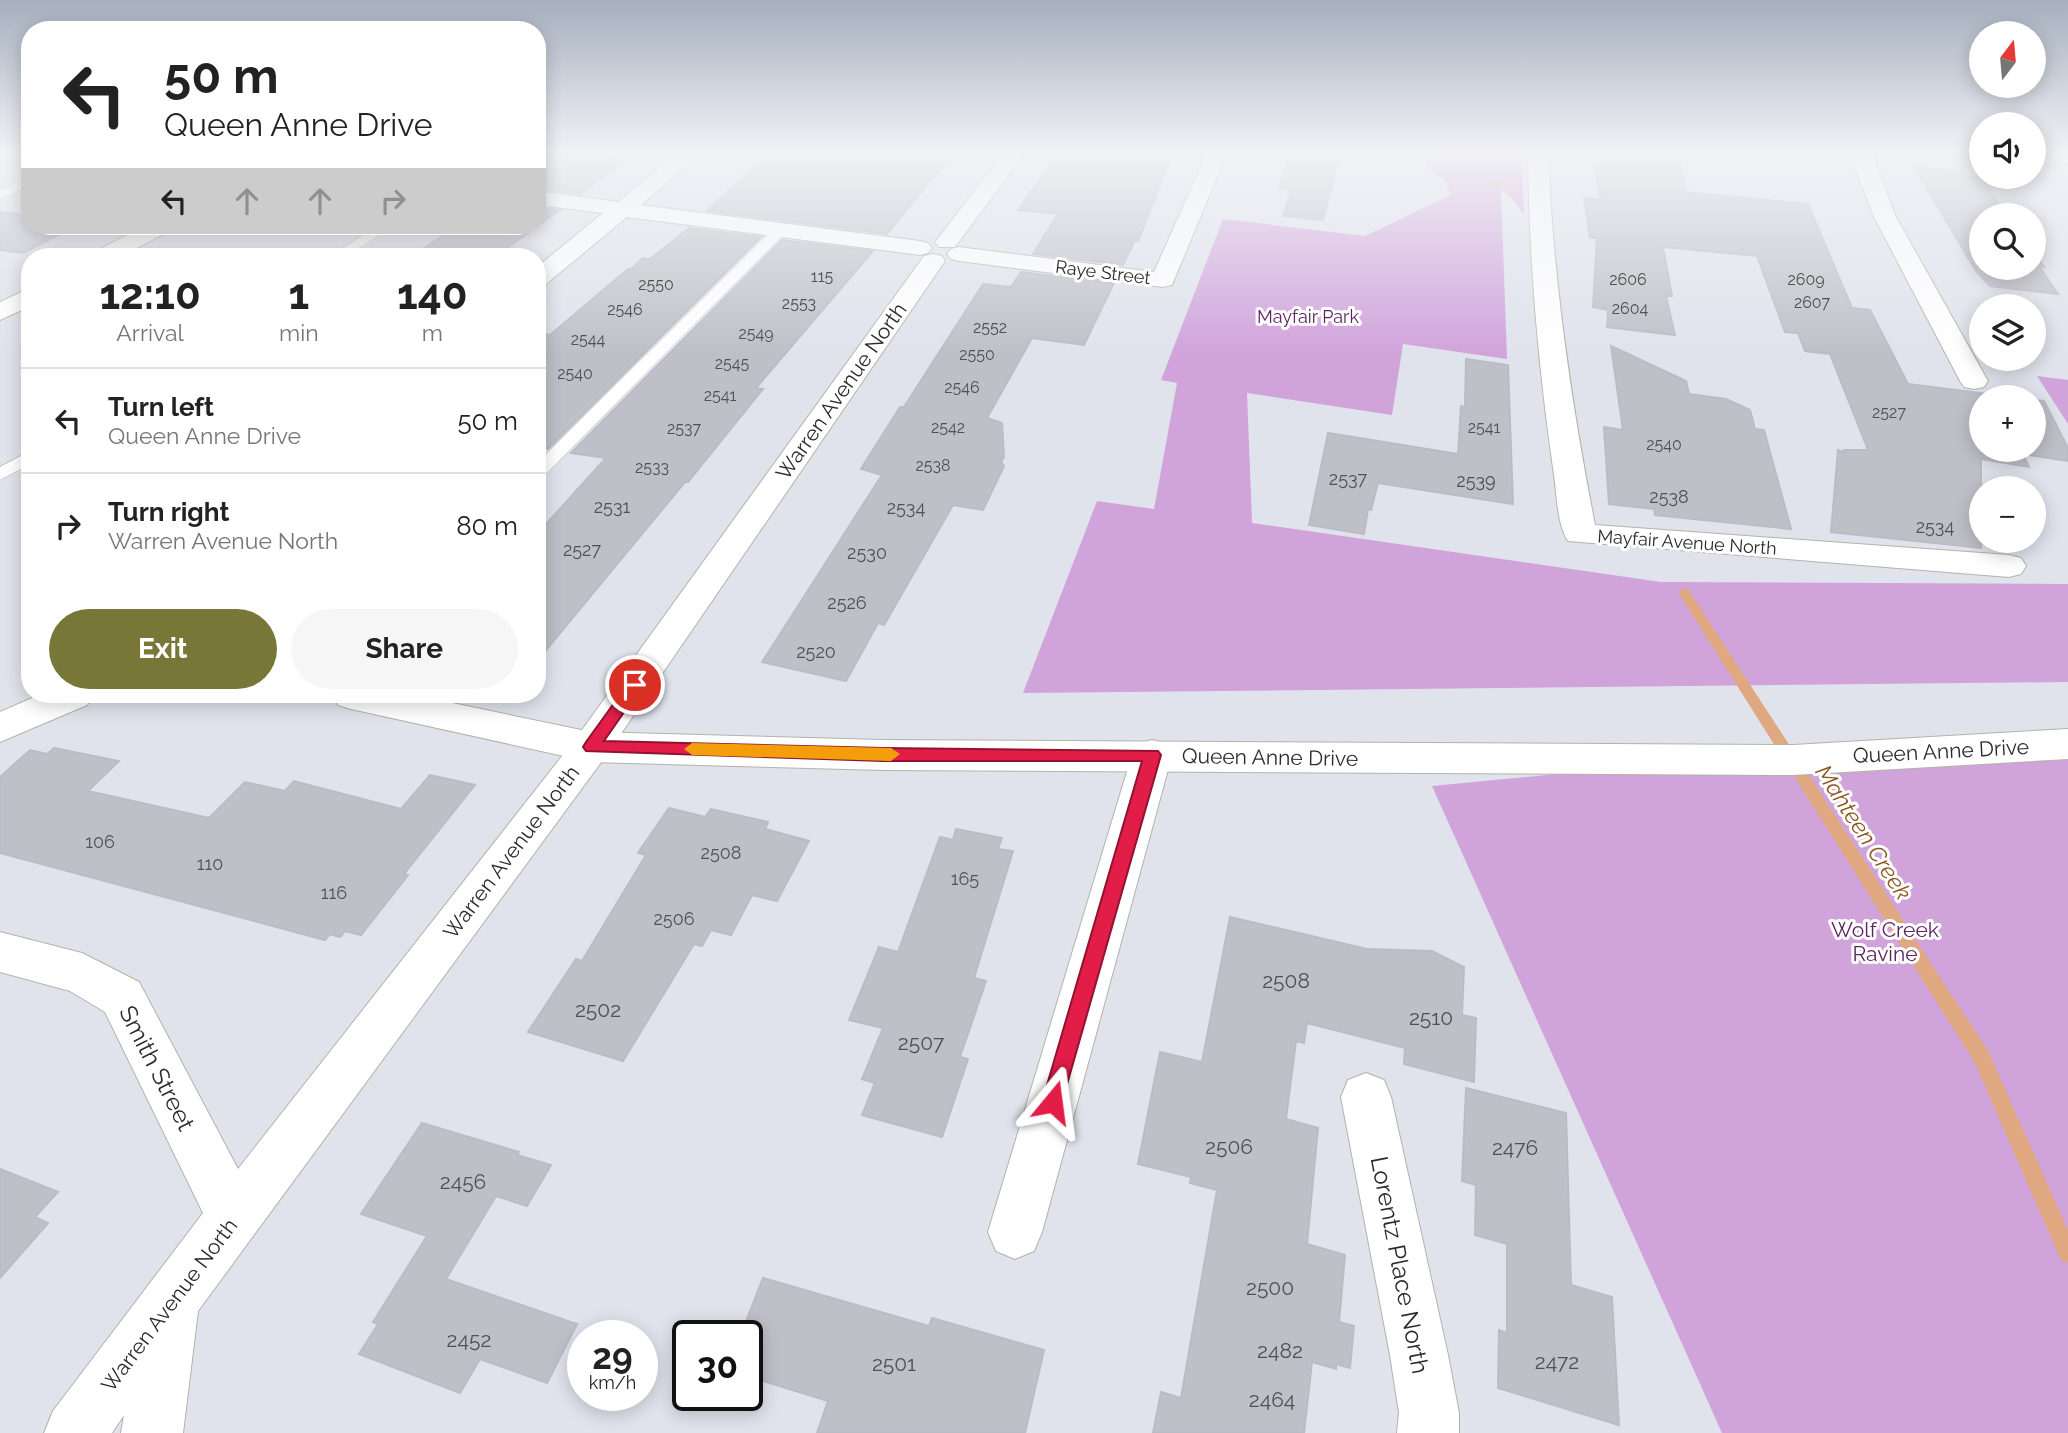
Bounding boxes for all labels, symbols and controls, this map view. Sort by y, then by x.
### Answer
north arrow [1969,21,2046,98]
map controls [1969,21,2046,553]
text: 50 m [164,47,279,104]
icon: left [49,49,140,140]
text: Queen Anne Drive [164,106,433,143]
button: sound [1969,112,2046,189]
icon: left [155,182,193,220]
icon: ahead [228,182,266,220]
icon: ahead [301,182,339,220]
icon: right [374,182,412,220]
button: search [1969,203,2046,280]
street label: Raye Street [1054,256,1152,288]
house number: 115 [811,267,833,286]
text: 12:10 [99,270,201,319]
text: 1 [289,270,309,319]
text: 140 [397,270,468,319]
house number: 2606 [1609,270,1647,289]
house number: 2609 [1787,270,1825,289]
house number: 2550 [638,275,674,294]
house number: 2607 [1794,293,1831,312]
house number: 2553 [782,294,816,313]
button: layers [1969,294,2046,371]
street label: Warren Avenue North [770,298,912,484]
house number: 2604 [1612,299,1649,318]
house number: 2546 [607,300,643,319]
park label: Mayfair Park [1257,306,1359,327]
house number: 2552 [973,318,1007,337]
text: Arrival [116,319,184,346]
text: min [279,319,319,346]
text: m [422,319,443,346]
house number: 2549 [738,324,774,343]
house number: 2544 [571,330,606,349]
house number: 2550 [959,345,995,364]
house number: 2545 [715,354,750,373]
house number: 2540 [557,364,593,383]
house number: 2546 [944,378,980,397]
button: + [1969,385,2046,462]
house number: 2541 [704,386,736,405]
text: Turn left [108,392,214,422]
icon: left [49,402,87,440]
house number: 2527 [1872,403,1906,422]
text: 50 m [457,406,518,436]
house number: 2542 [931,418,965,437]
house number: 2541 [1468,418,1500,437]
house number: 2537 [667,419,701,438]
text: Queen Anne Drive [108,422,301,449]
house number: 2540 [1646,435,1682,454]
house number: 2538 [915,456,951,475]
house number: 2533 [635,458,669,477]
house number: 2537 [1329,468,1368,489]
house number: 2539 [1456,470,1496,491]
button: − [1969,476,2046,553]
house number: 2538 [1649,486,1689,507]
house number: 2531 [594,496,631,517]
text: Turn right [108,497,229,527]
house number: 2534 [887,497,925,518]
icon: right [49,507,87,545]
text: 80 m [456,511,518,541]
house number: 2534 [1916,516,1954,537]
street label: Mayfair Avenue North [1597,525,1777,559]
text: Warren Avenue North [108,527,338,554]
house number: 2527 [563,539,601,560]
house number: 2530 [847,542,887,563]
house number: 2526 [827,592,867,613]
button: Exit [49,609,277,689]
button: Share [291,609,518,689]
house number: 2520 [796,641,836,662]
pin [605,655,665,715]
icon: arrive [616,666,654,704]
street label: Queen Anne Drive [1852,734,2030,768]
street label: Queen Anne Drive [1182,743,1358,771]
water label: Mahteen Creek [1810,759,1918,905]
street label: Warren Avenue North [438,761,584,943]
house number: 106 [85,831,115,852]
house number: 2508 [701,842,741,863]
house number: 110 [197,853,223,874]
house number: 165 [951,868,979,889]
house number: 116 [321,882,347,903]
house number: 2506 [653,908,695,929]
park label: Wolf Creek Ravine [1831,917,1939,966]
house number: 2508 [1262,968,1310,993]
house number: 2502 [575,997,621,1022]
street label: Smith Street [113,1001,201,1135]
house number: 2510 [1409,1005,1453,1030]
house number: 2507 [898,1030,945,1055]
position arrow [1016,1065,1090,1139]
house number: 2506 [1205,1134,1253,1159]
house number: 2476 [1492,1135,1538,1160]
street label: Lorentz Place North [1365,1154,1435,1376]
house number: 2456 [440,1169,486,1194]
street label: Warren Avenue North [96,1214,242,1396]
house number: 2500 [1246,1275,1294,1300]
speed limit sign: 30 [672,1320,763,1411]
house number: 2452 [447,1327,491,1352]
text: 29 [592,1336,633,1377]
house number: 2482 [1257,1338,1303,1363]
house number: 2472 [1535,1349,1579,1374]
house number: 2501 [872,1351,916,1376]
text: km/h [589,1372,636,1393]
house number: 2464 [1249,1387,1295,1412]

